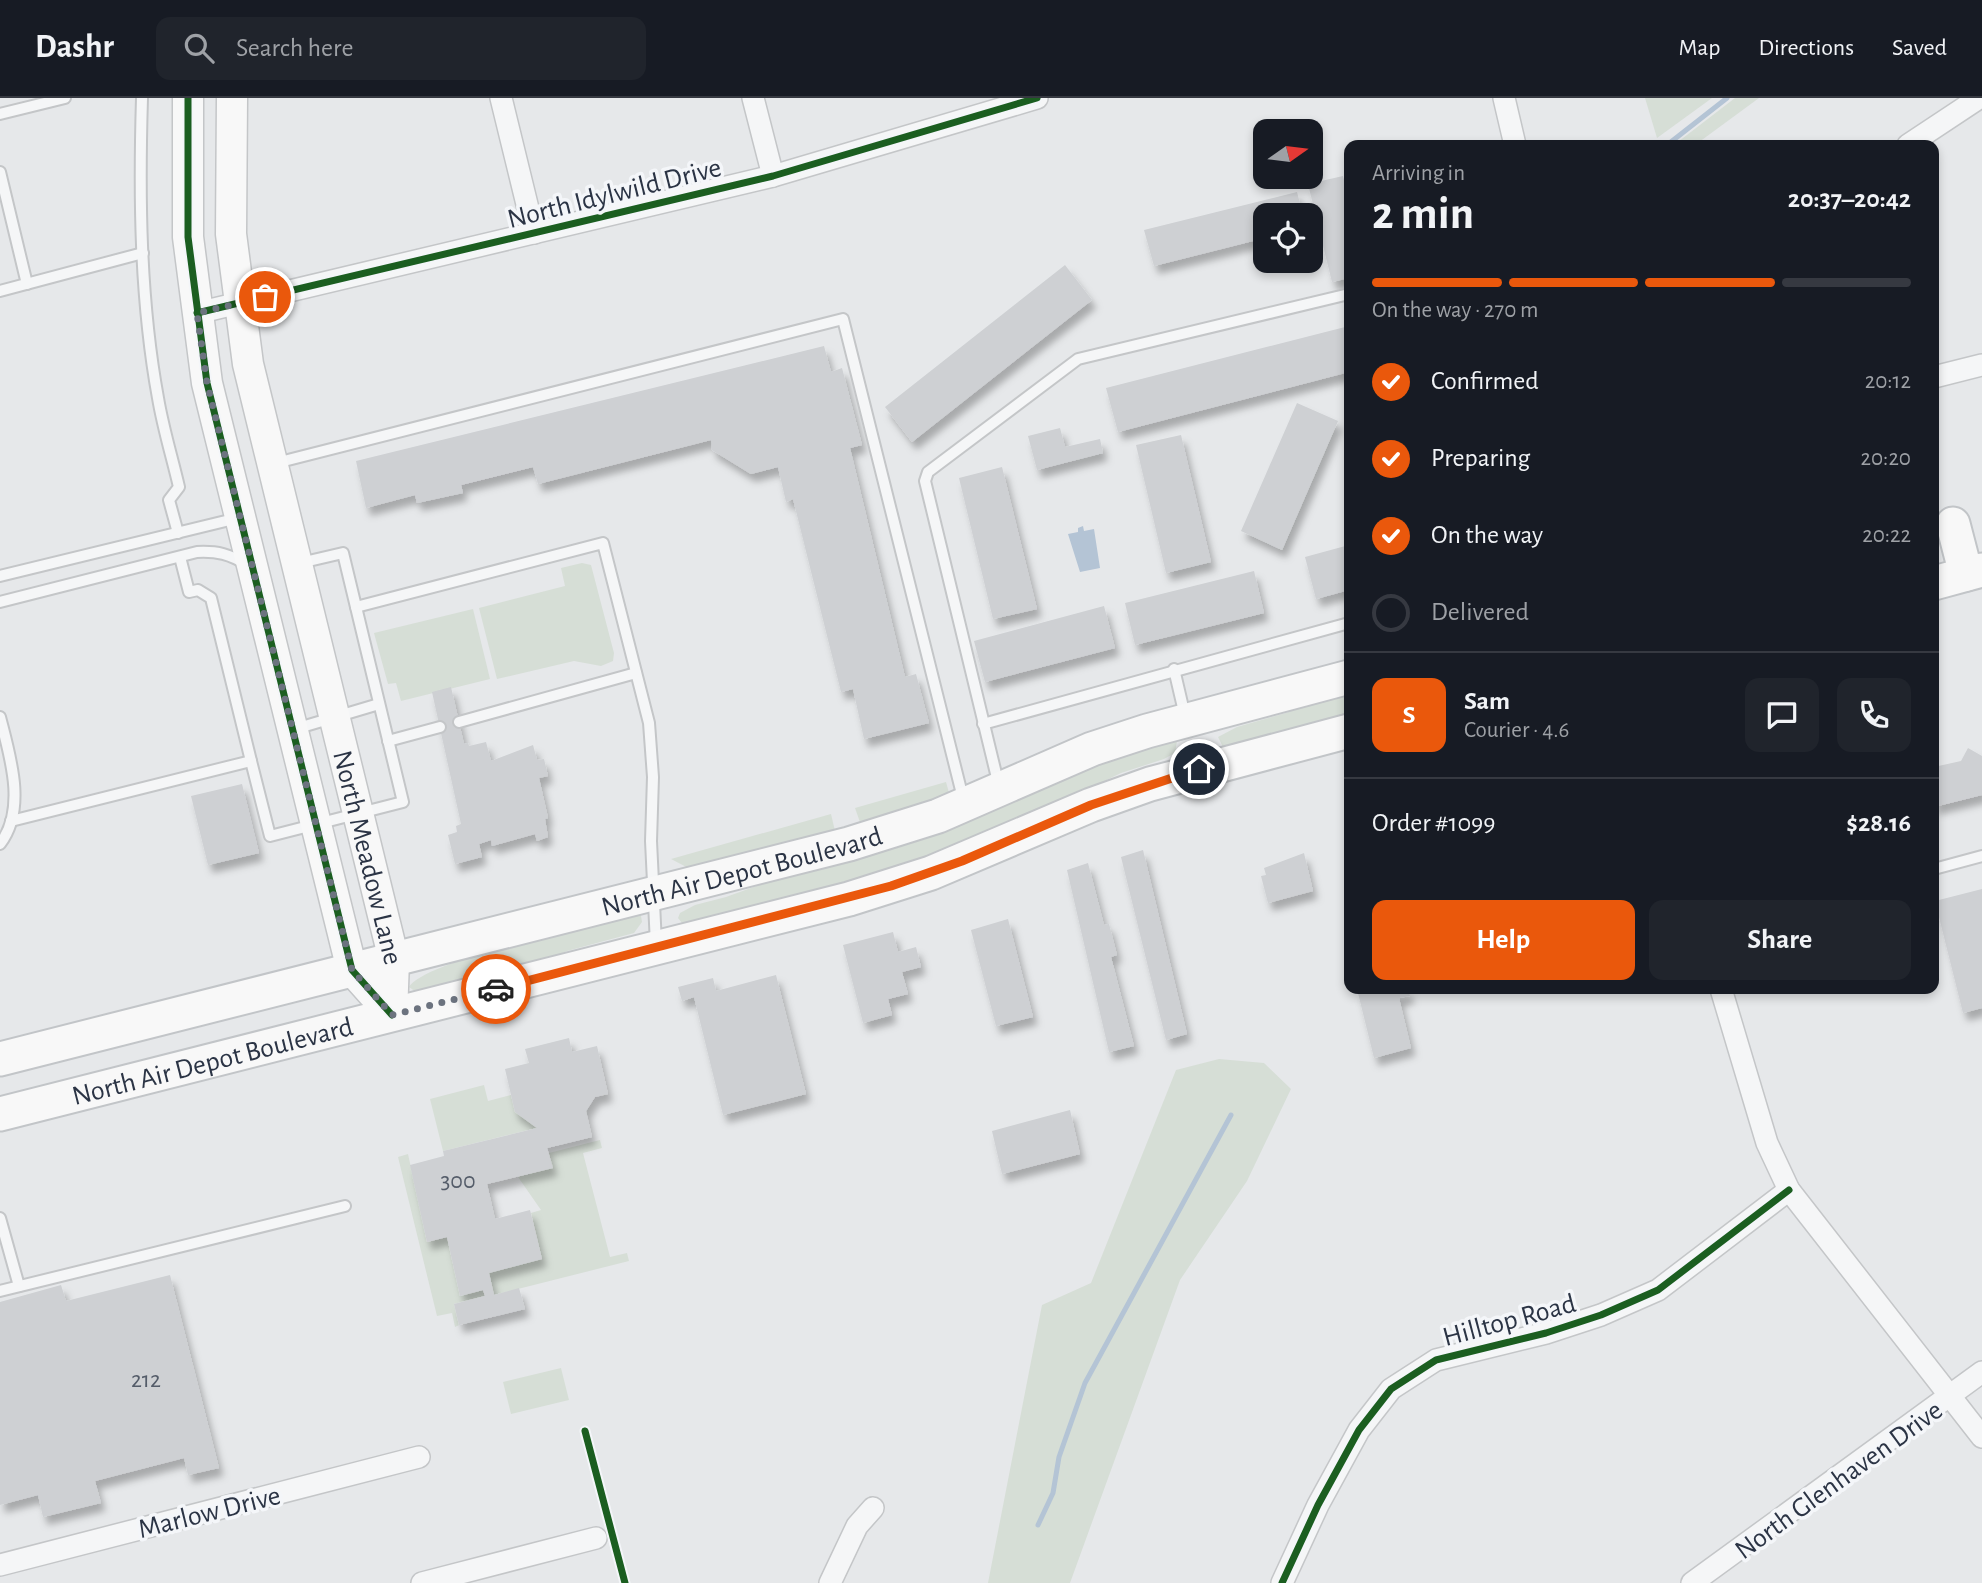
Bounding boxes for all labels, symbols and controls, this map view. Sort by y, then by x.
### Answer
search box [156,17,646,80]
icon: search [180,29,218,67]
text: Dashr [35,31,114,64]
text: Search here [236,35,353,61]
text: Map [1678,36,1720,60]
text: Directions [1758,36,1854,60]
text: Saved [1892,36,1947,60]
north arrow [1253,119,1323,189]
map controls [1253,119,1323,273]
street label: North Idylwild Drive [505,154,724,234]
text: Arriving in [1372,162,1465,185]
text: 20:37–20:42 [1788,186,1911,212]
text: 2 min [1372,191,1474,237]
button: locate [1253,203,1323,273]
pin [235,267,295,327]
icon: bag [246,278,284,316]
text: On the way · 270 m [1372,299,1539,322]
icon: check [1372,363,1410,401]
text: Confirmed [1431,368,1539,394]
text: 20:12 [1865,370,1911,393]
icon: check [1372,440,1410,478]
text: Preparing [1431,445,1530,471]
text: 20:20 [1861,447,1911,470]
icon: check [1372,517,1410,555]
text: On the way [1431,522,1543,548]
text: 20:22 [1862,524,1911,547]
text: Delivered [1431,599,1529,625]
button: chat [1745,678,1819,752]
button: phone [1837,678,1911,752]
text: Sam [1464,688,1510,714]
text: S [1403,702,1415,728]
text: Courier · 4.6 [1464,719,1569,742]
pin [1169,739,1229,799]
street label: North Meadow Lane [327,748,407,968]
icon: home [1180,750,1218,788]
text: Order #1099 [1372,810,1496,836]
text: $28.16 [1846,810,1911,836]
street label: North Air Depot Boulevard [599,822,886,922]
button: Help [1372,900,1635,980]
button: Share [1649,900,1911,980]
courier [461,954,531,1024]
icon: car [477,970,515,1008]
street label: North Air Depot Boulevard [69,1013,356,1111]
house number: 300 [440,1169,476,1193]
street label: Hilltop Road [1440,1290,1579,1352]
house number: 212 [131,1368,161,1392]
street label: North Glenhaven Drive [1730,1396,1948,1565]
street label: Marlow Drive [135,1482,283,1544]

